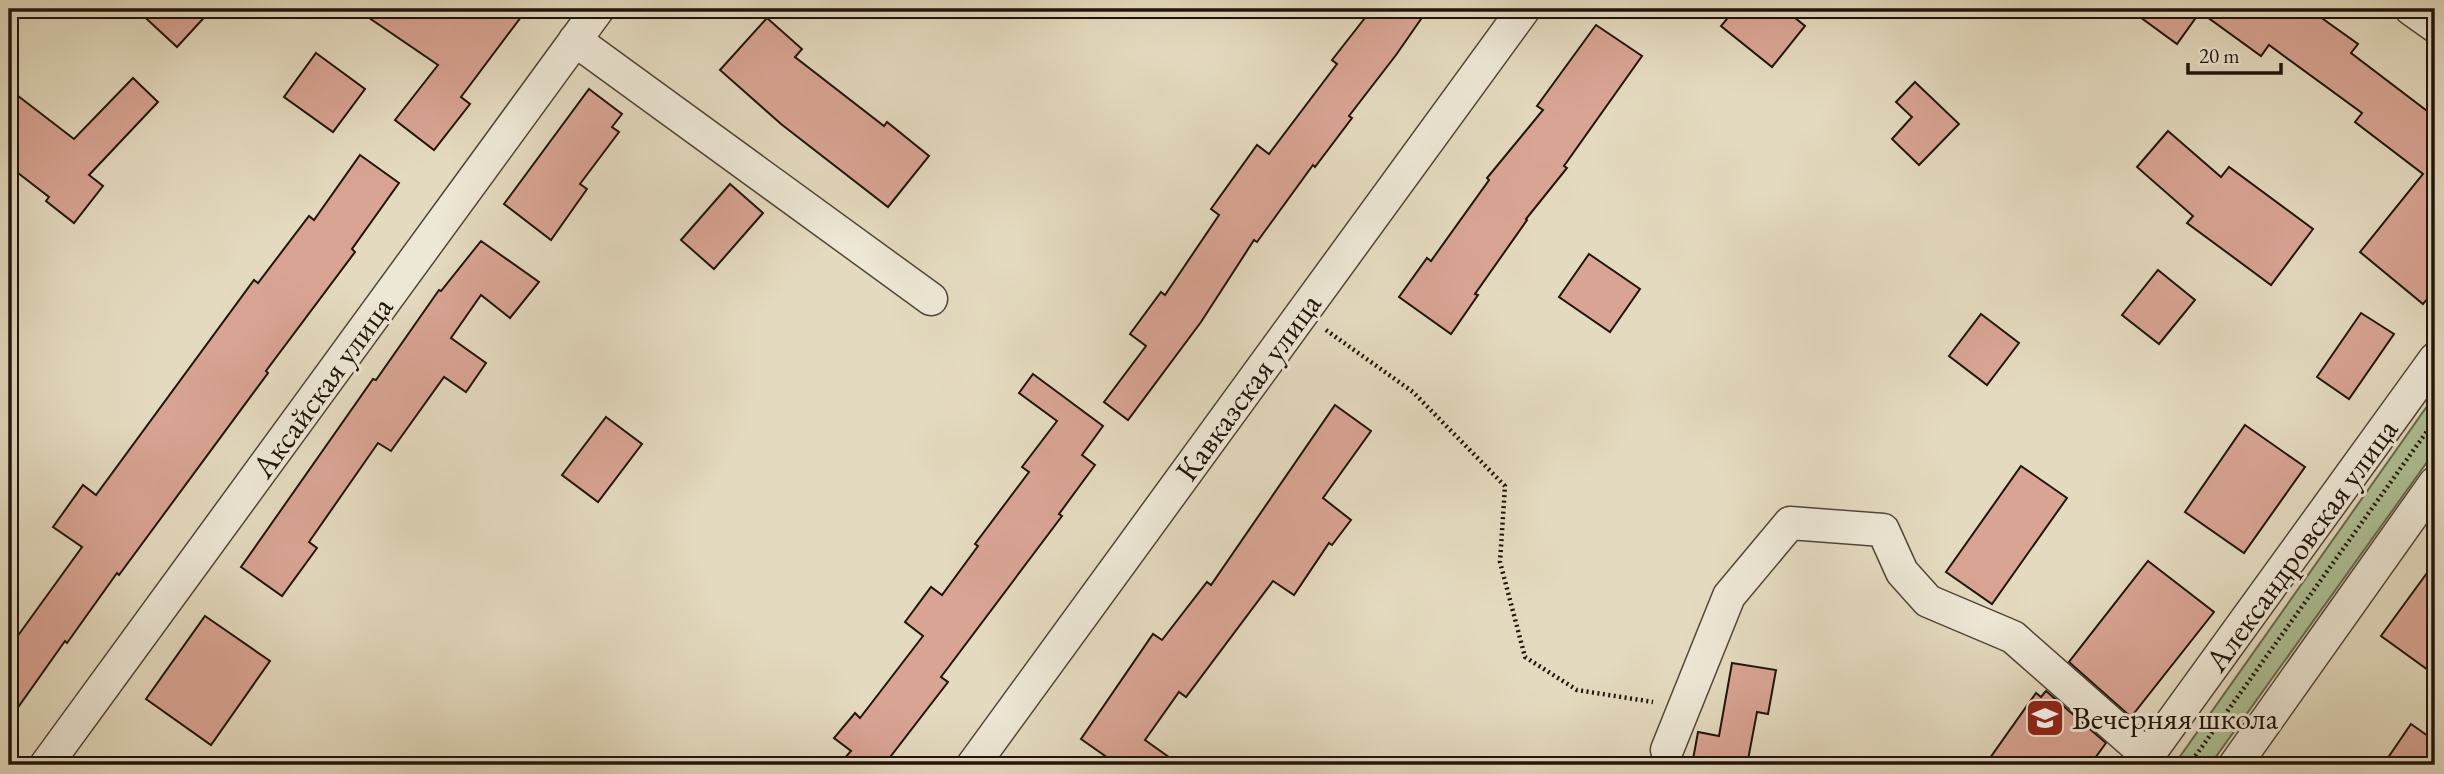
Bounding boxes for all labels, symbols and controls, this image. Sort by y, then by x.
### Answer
scale bar [2188,32,2281,76]
text: 20 m [2199,42,2240,69]
street label: Кавказская улица [1166,284,1331,489]
street label: Аксайская улица [241,288,402,487]
street label: Александровская улица [2194,410,2407,681]
school or university icon: Вечерняя школа [2024,697,2066,739]
place label: Вечерняя школа [2072,697,2279,739]

